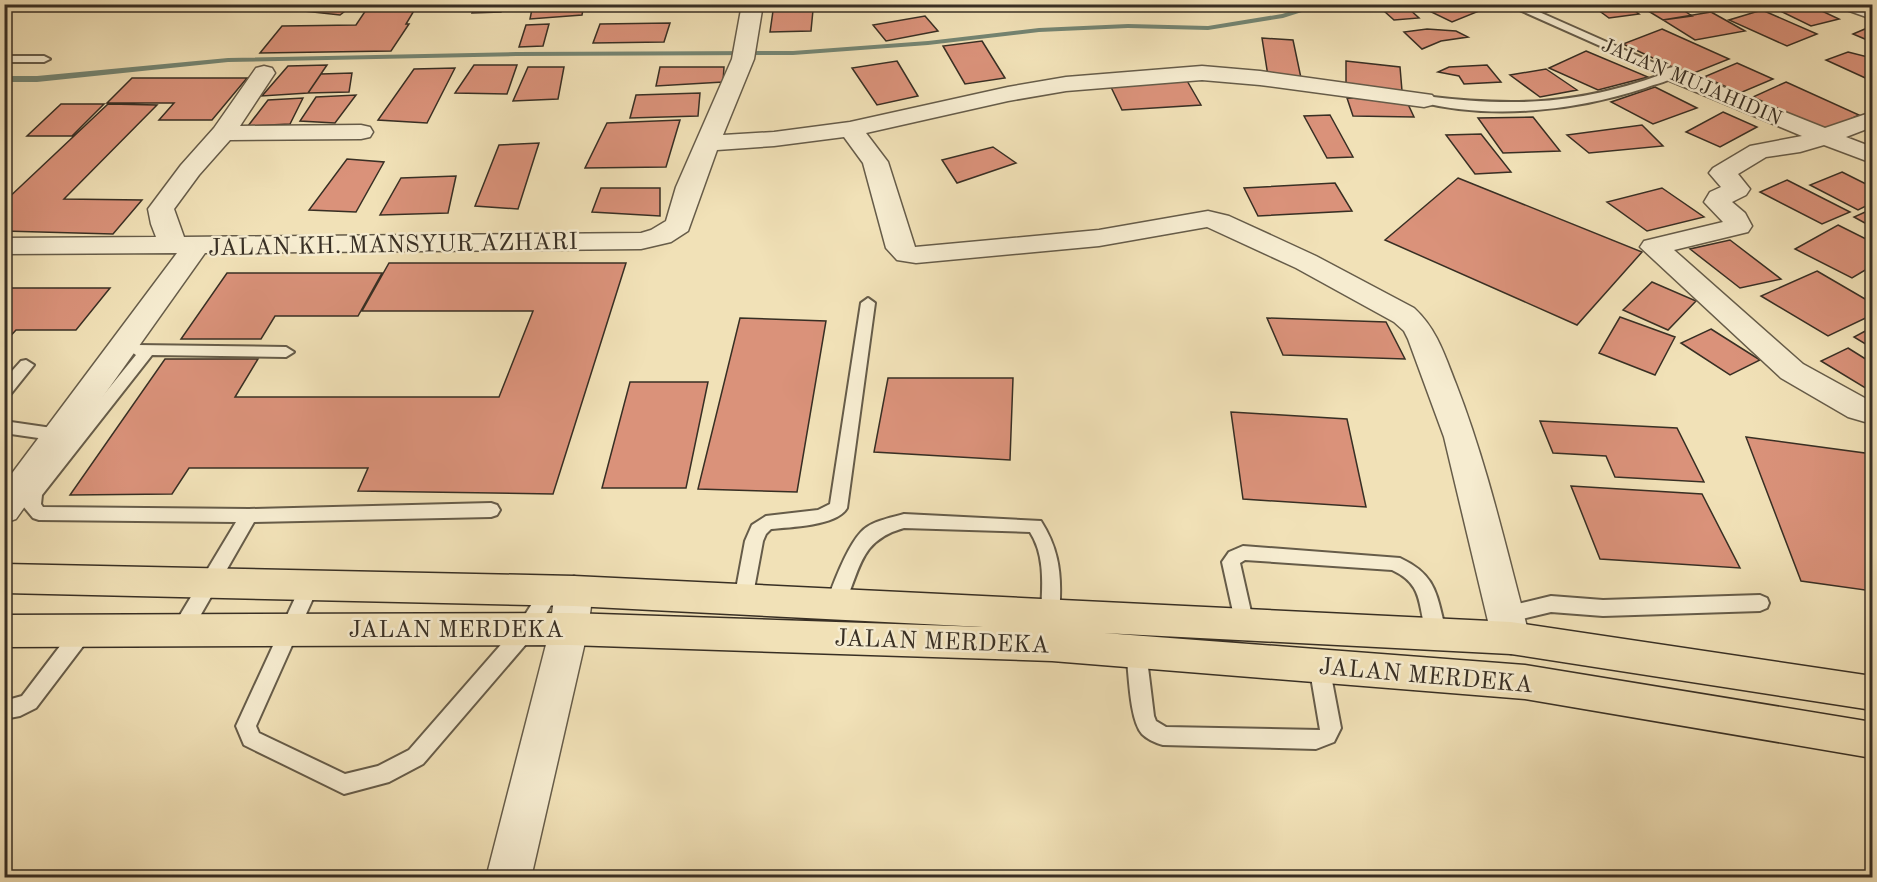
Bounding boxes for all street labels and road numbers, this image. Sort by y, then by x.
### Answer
street label: JALAN MUJAHIDIN [1598,36,1784,130]
street label: JALAN KH. MANSYUR AZHARI [208,231,578,261]
street label: JALAN MERDEKA [349,619,564,643]
street label: JALAN MERDEKA [834,627,1050,659]
street label: JALAN MERDEKA [1318,656,1534,698]

